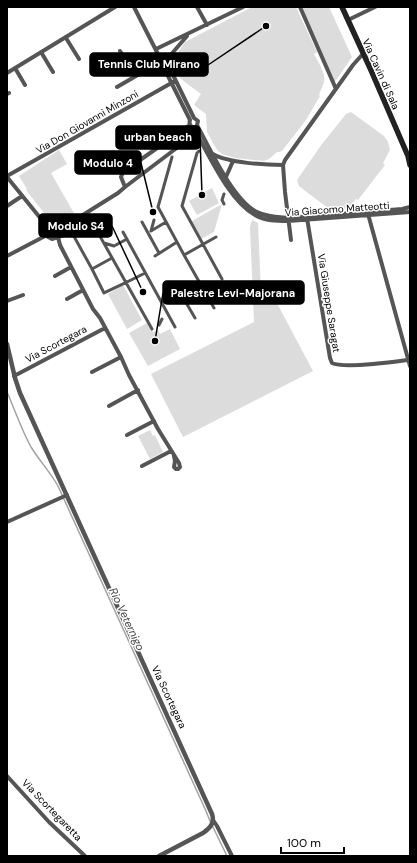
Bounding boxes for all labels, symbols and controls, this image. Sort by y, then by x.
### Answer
street label: Via Cavin di Sala [360,37,402,111]
callout: Tennis Club Mirano [90,53,208,76]
text: Tennis Club Mirano [98,57,200,71]
street label: Via Don Giovanni Minzoni [33,87,141,157]
callout: urban beach [116,126,200,149]
text: urban beach [124,130,192,144]
callout: Modulo 4 [75,151,141,174]
text: Modulo 4 [83,156,133,170]
street label: Via Giacomo Matteotti [284,199,390,219]
callout: Modulo S4 [39,214,112,237]
text: Modulo S4 [48,219,104,233]
street label: Via Giuseppe Saragat [315,253,343,353]
callout: Palestre Levi-Majorana [163,281,304,304]
text: Palestre Levi-Majorana [171,286,295,300]
street label: Via Scortegara [23,322,89,366]
water label: Rio Veternigo [106,585,148,653]
street label: Via Scortegara [149,663,189,731]
street label: Via Scortegaretta [19,776,85,844]
scale bar [281,829,344,855]
text: 100 m [287,835,321,851]

